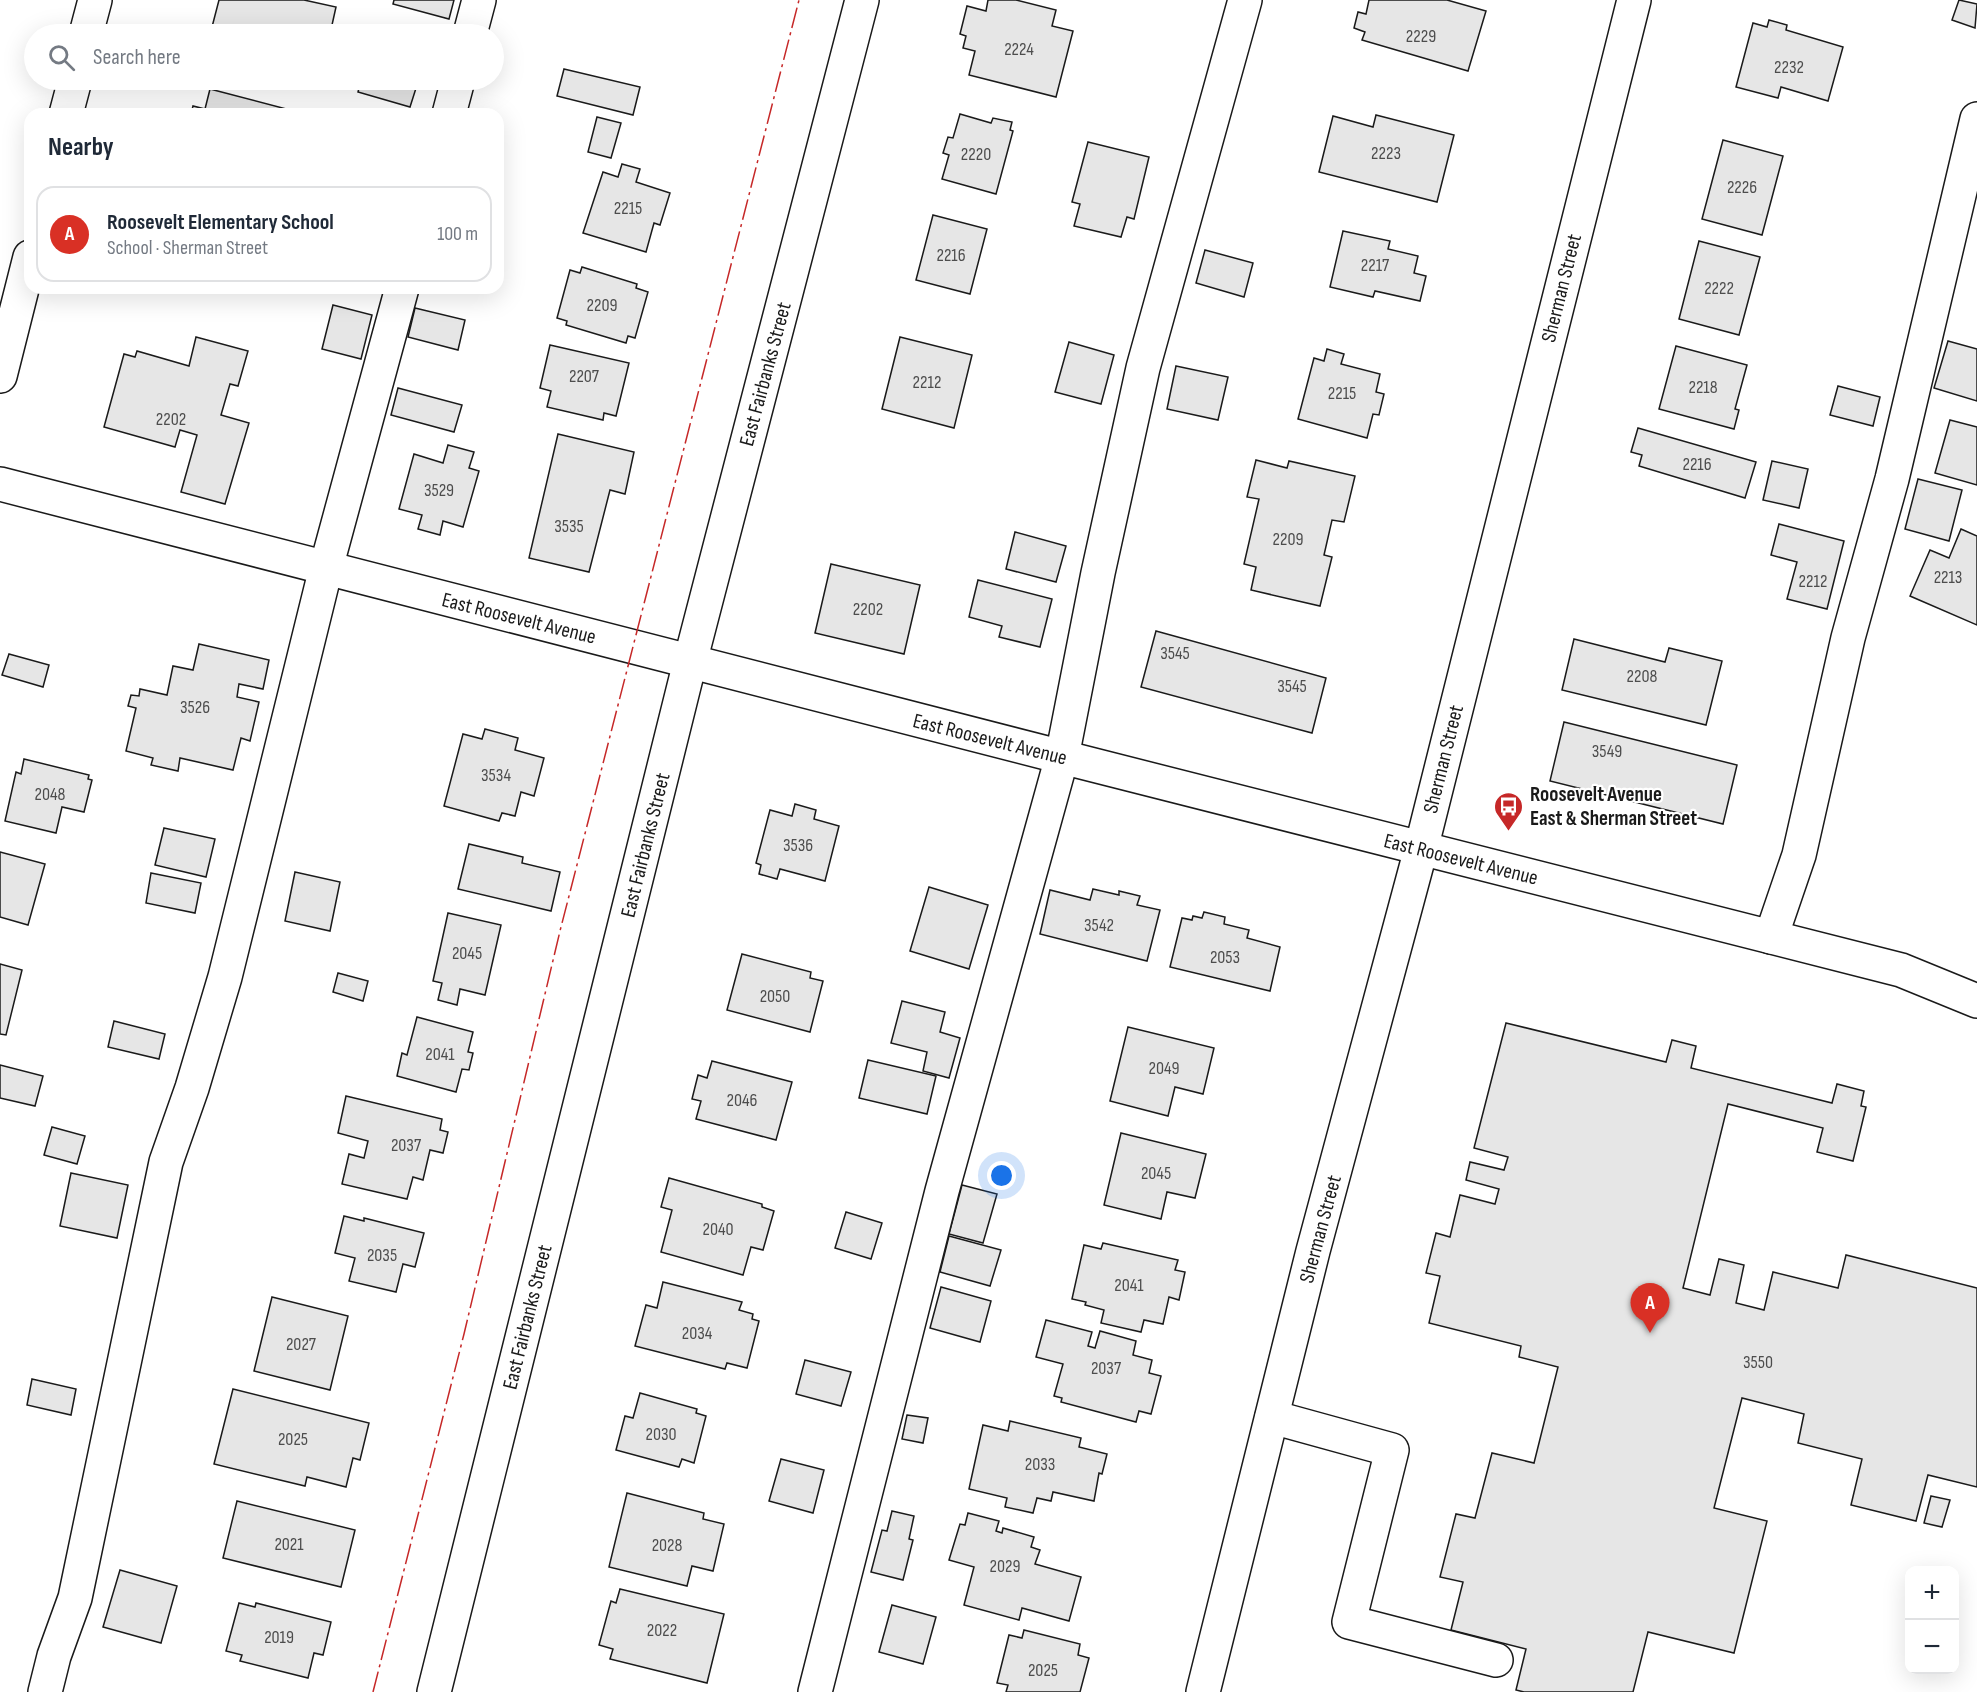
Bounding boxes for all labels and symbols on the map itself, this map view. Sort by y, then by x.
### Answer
house number: 2229 [1406,26,1436,47]
house number: 2224 [1004,39,1034,60]
house number: 2232 [1774,57,1804,78]
house number: 2223 [1371,143,1401,164]
house number: 2220 [961,144,991,165]
house number: 2226 [1727,177,1757,198]
house number: 2215 [614,198,642,219]
street label: Sherman Street [1536,231,1587,345]
house number: 2216 [936,245,966,266]
house number: 2217 [1361,255,1390,276]
house number: 2222 [1704,278,1734,299]
house number: 2209 [587,295,617,316]
street label: East Fairbanks Street [734,299,797,449]
house number: 2207 [569,366,600,387]
house number: 2212 [913,372,941,393]
house number: 2218 [1688,377,1718,398]
house number: 2215 [1328,383,1356,404]
house number: 2202 [156,409,186,430]
house number: 2216 [1682,454,1712,475]
house number: 3529 [424,480,454,501]
house number: 3535 [554,516,584,537]
house number: 2209 [1273,529,1303,550]
house number: 2213 [1934,567,1962,588]
house number: 2212 [1799,571,1827,592]
street label: East Roosevelt Avenue [439,587,598,650]
house number: 2202 [853,599,883,620]
house number: 3545 [1160,643,1190,664]
house number: 2208 [1627,666,1657,687]
house number: 3545 [1277,676,1307,697]
house number: 3526 [180,697,210,718]
street label: Sherman Street [1418,702,1469,816]
street label: East Roosevelt Avenue [910,708,1069,771]
house number: 3549 [1592,741,1622,762]
house number: 3534 [481,765,511,786]
street label: East Fairbanks Street [615,770,676,920]
place label: Roosevelt Avenue East & Sherman Street [1530,782,1697,831]
house number: 2048 [35,784,66,805]
bus stop icon: Roosevelt Avenue East & Sherman Street [1493,790,1525,832]
street label: East Roosevelt Avenue [1381,828,1540,891]
house number: 3536 [783,835,813,856]
house number: 3542 [1084,915,1114,936]
house number: 2045 [452,943,482,964]
house number: 2053 [1210,947,1240,968]
house number: 2050 [760,986,790,1007]
house number: 2041 [425,1044,455,1065]
house number: 2049 [1149,1058,1180,1079]
house number: 2046 [727,1090,758,1111]
house number: 2037 [391,1135,422,1156]
your location [987,1161,1016,1190]
house number: 2045 [1141,1163,1171,1184]
street label: Sherman Street [1294,1172,1347,1286]
house number: 2040 [703,1219,734,1240]
street label: East Fairbanks Street [497,1242,558,1392]
house number: 2035 [367,1245,397,1266]
house number: 2041 [1114,1275,1144,1296]
pin: A [1630,1284,1670,1333]
house number: 2034 [682,1323,713,1344]
house number: 2027 [286,1334,317,1355]
house number: 3550 [1743,1352,1773,1373]
house number: 2037 [1091,1358,1122,1379]
house number: 2030 [645,1424,677,1445]
house number: 2025 [278,1429,308,1450]
house number: 2033 [1025,1454,1055,1475]
house number: 2021 [274,1534,304,1555]
house number: 2028 [652,1535,682,1556]
house number: 2029 [990,1556,1020,1577]
house number: 2022 [647,1620,677,1641]
house number: 2019 [264,1627,294,1648]
house number: 2025 [1028,1660,1058,1681]

